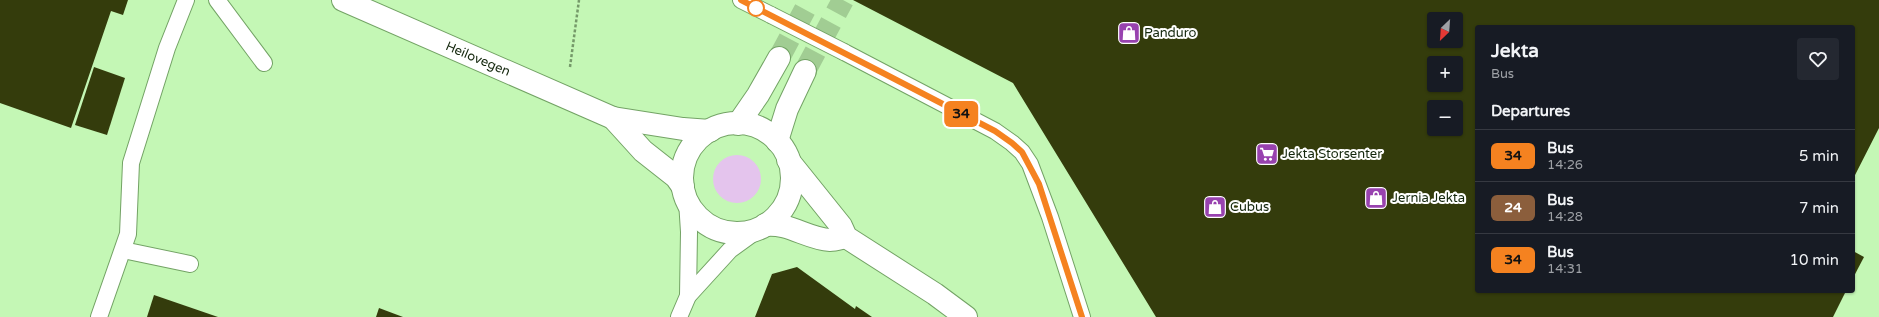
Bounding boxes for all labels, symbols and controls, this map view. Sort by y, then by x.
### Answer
unlabelled marker [747,0,765,17]
north arrow [1427,12,1463,48]
map controls [1427,12,1463,136]
shop icon: Panduro [1116,20,1142,46]
place label: Panduro [1144,25,1197,41]
street label: Heilovegen [443,38,513,80]
button: heart [1797,38,1839,80]
text: Jekta [1491,40,1539,62]
button: + [1427,56,1463,92]
text: Bus [1491,66,1514,82]
button: − [1427,100,1463,136]
line badge: 34 [943,101,979,127]
text: Departures [1491,102,1570,120]
text: 34 [952,105,970,122]
text: Bus [1547,139,1574,157]
supermarket icon: Jekta Storsenter [1254,141,1280,167]
place label: Jekta Storsenter [1282,146,1382,162]
text: 34 [1504,147,1522,164]
text: 5 min [1799,147,1839,165]
text: 14:26 [1547,157,1583,173]
shop icon: Jernia Jekta [1363,185,1389,211]
place label: Jernia Jekta [1392,190,1465,206]
text: Bus [1547,191,1574,209]
shop icon: Cubus [1202,194,1228,220]
place label: Cubus [1230,199,1269,215]
text: 24 [1504,199,1522,216]
text: 7 min [1799,199,1839,217]
text: 14:28 [1547,209,1583,225]
text: Bus [1547,243,1574,261]
text: 34 [1504,251,1522,268]
text: 10 min [1790,251,1839,269]
text: 14:31 [1547,261,1583,277]

